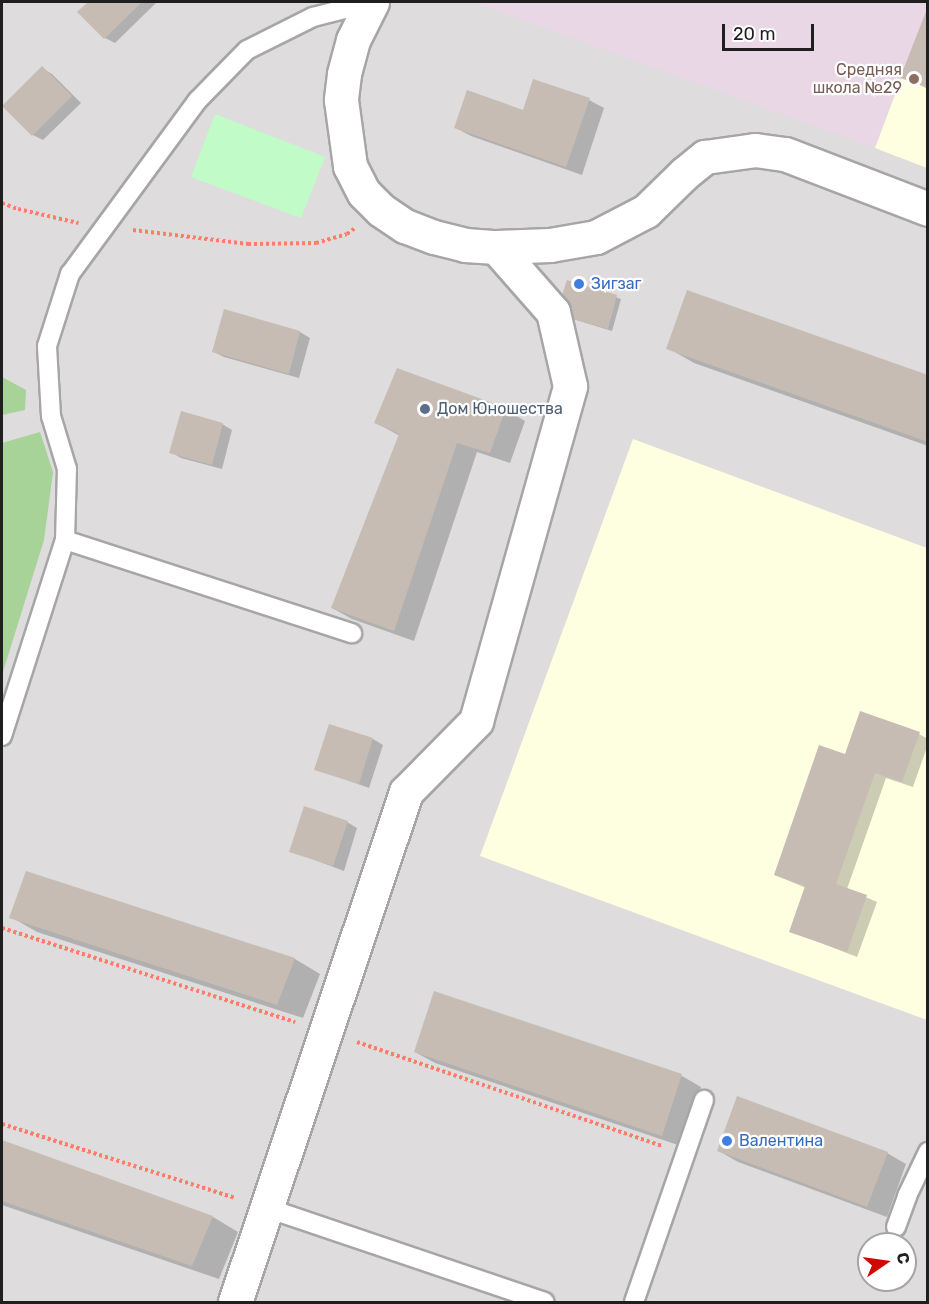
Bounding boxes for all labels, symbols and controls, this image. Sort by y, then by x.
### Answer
scale bar [725,12,816,50]
text: 20 m [733,23,775,45]
place label: Средняя школа №29 [813,60,902,98]
marker: Средняя школа №29 [907,72,921,86]
place label: Зигзаг [591,274,641,294]
marker: Зигзаг [572,277,586,291]
place label: Дом Юношества [437,399,563,419]
marker: Дом Юношества [418,402,432,416]
place label: Валентина [739,1131,823,1151]
marker: Валентина [720,1134,734,1148]
north arrow [857,1232,917,1292]
text: С [893,1251,914,1266]

